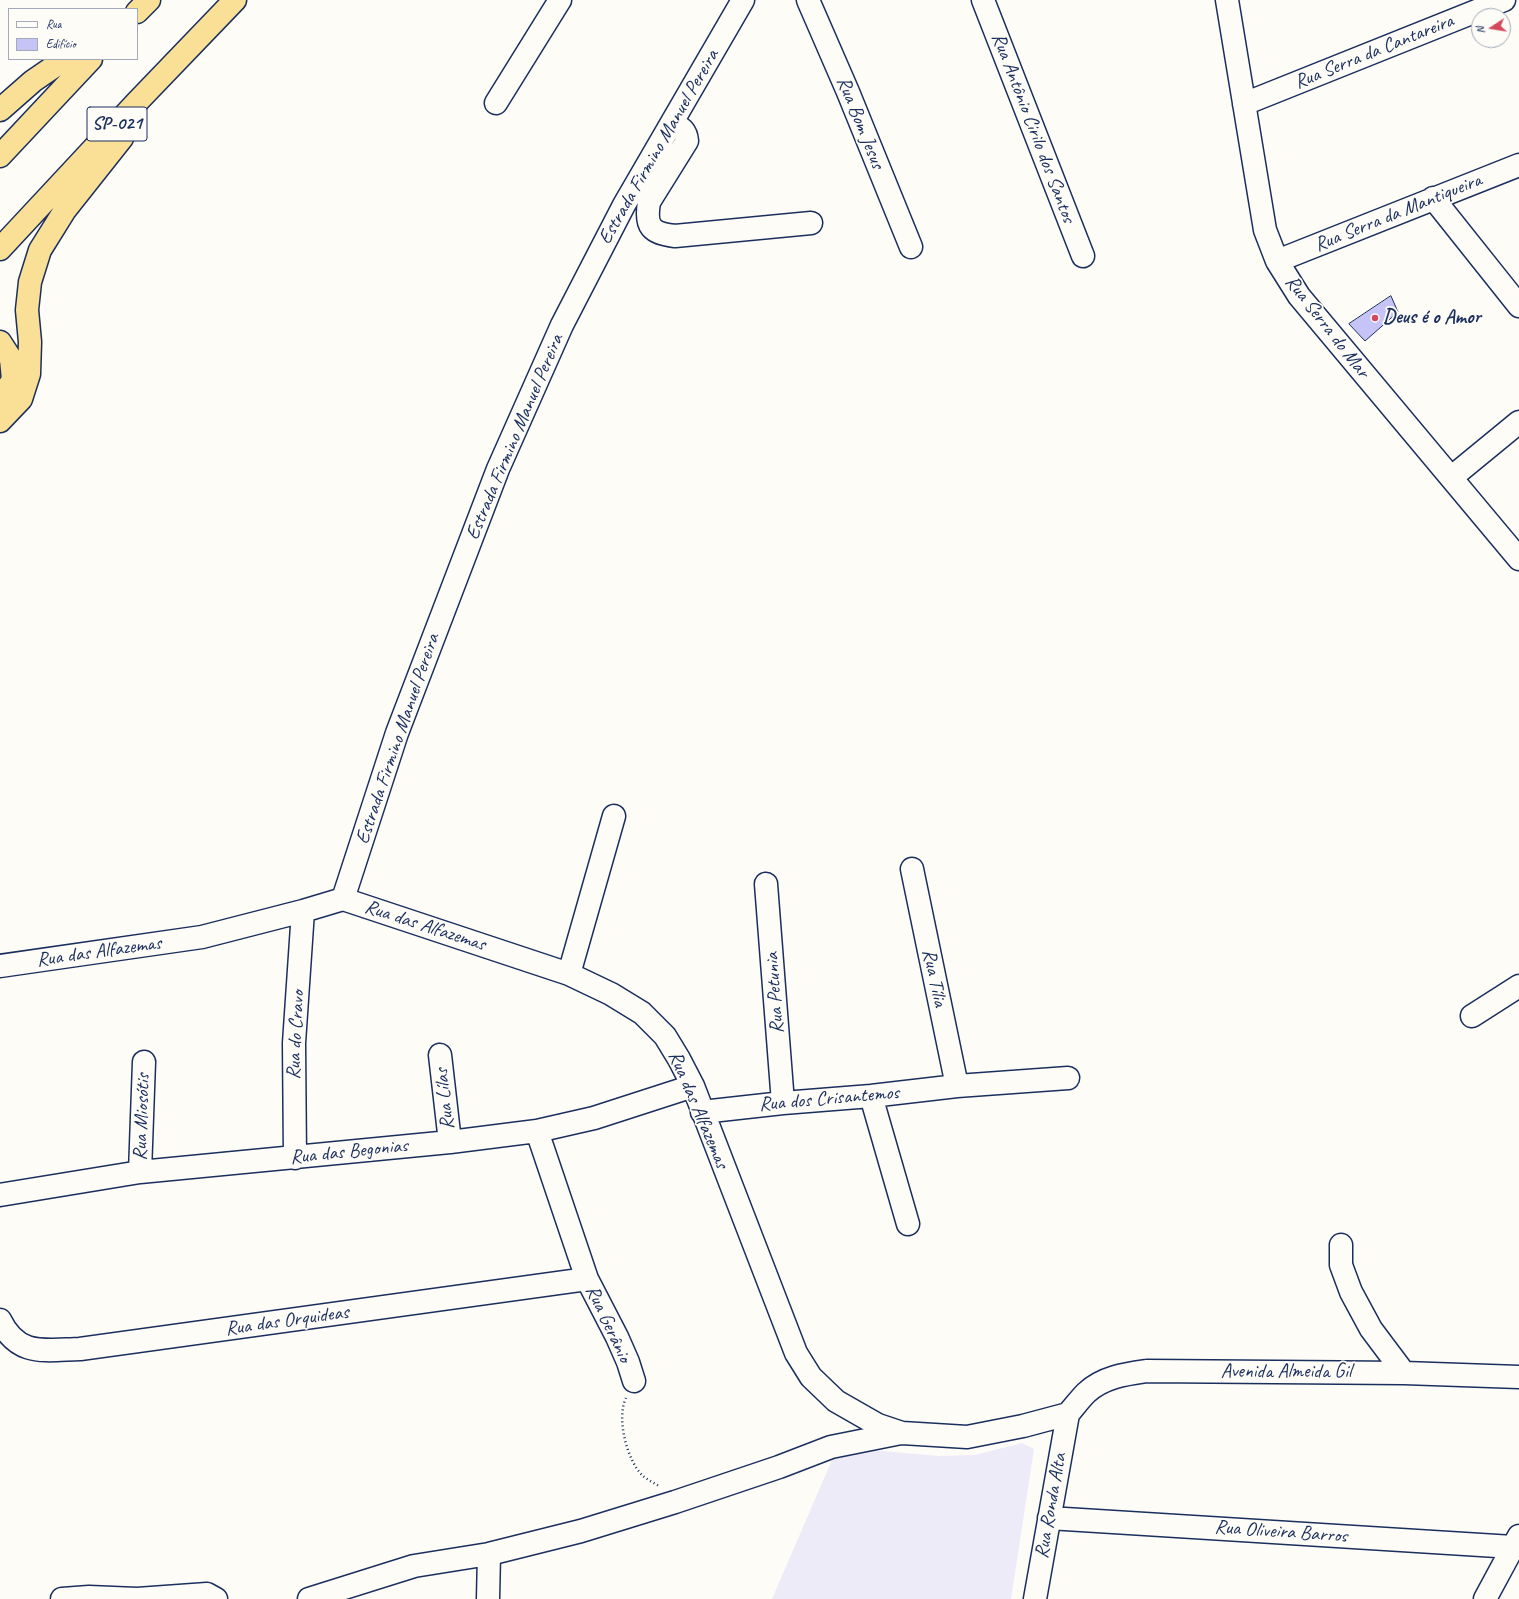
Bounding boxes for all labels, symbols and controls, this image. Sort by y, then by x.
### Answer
legend [8,8,138,60]
north arrow [1471,8,1511,48]
street label: Rua Serra da Cantareira [1291,9,1457,95]
text: Rua [46,16,61,32]
text: N [1473,25,1488,35]
street label: Rua Antônio Cirilo dos Santos [986,30,1080,226]
text: Edifício [46,36,76,52]
street label: Estrada Firmino Manuel Pereira [593,45,725,249]
street label: Rua Bom Jesus [831,73,889,173]
road number: SP-021 [87,107,147,141]
street label: Rua Serra da Mantiqueira [1311,169,1485,257]
street label: Rua Serra do Mar [1280,271,1374,383]
place label: Deus é o Amor [1383,306,1481,330]
marker: Deus é o Amor [1370,313,1380,323]
street label: Estrada Firmino Manuel Pereira [461,331,569,543]
street label: Estrada Firmino Manuel Pereira [351,631,445,847]
street label: Rua das Alfazemas [362,895,488,957]
street label: Rua das Alfazemas [35,931,163,973]
street label: Rua Tília [916,947,952,1009]
street label: Rua Petunia [760,952,790,1034]
street label: Rua do Cravo [282,990,310,1080]
street label: Rua das Alfazemas [662,1047,734,1173]
street label: Rua Lílas [430,1067,460,1131]
street label: Rua Miosótis [128,1073,156,1161]
street label: Rua dos Crisantemos [758,1081,900,1117]
street label: Rua das Begonias [289,1134,409,1170]
street label: Rua Gerânio [580,1282,636,1366]
street label: Rua das Orquideas [224,1300,350,1342]
street label: Avenida Almeida Gil [1221,1360,1351,1384]
street label: Rua Ronda Alta [1030,1451,1072,1561]
street label: Rua Oliveira Barros [1214,1515,1348,1549]

